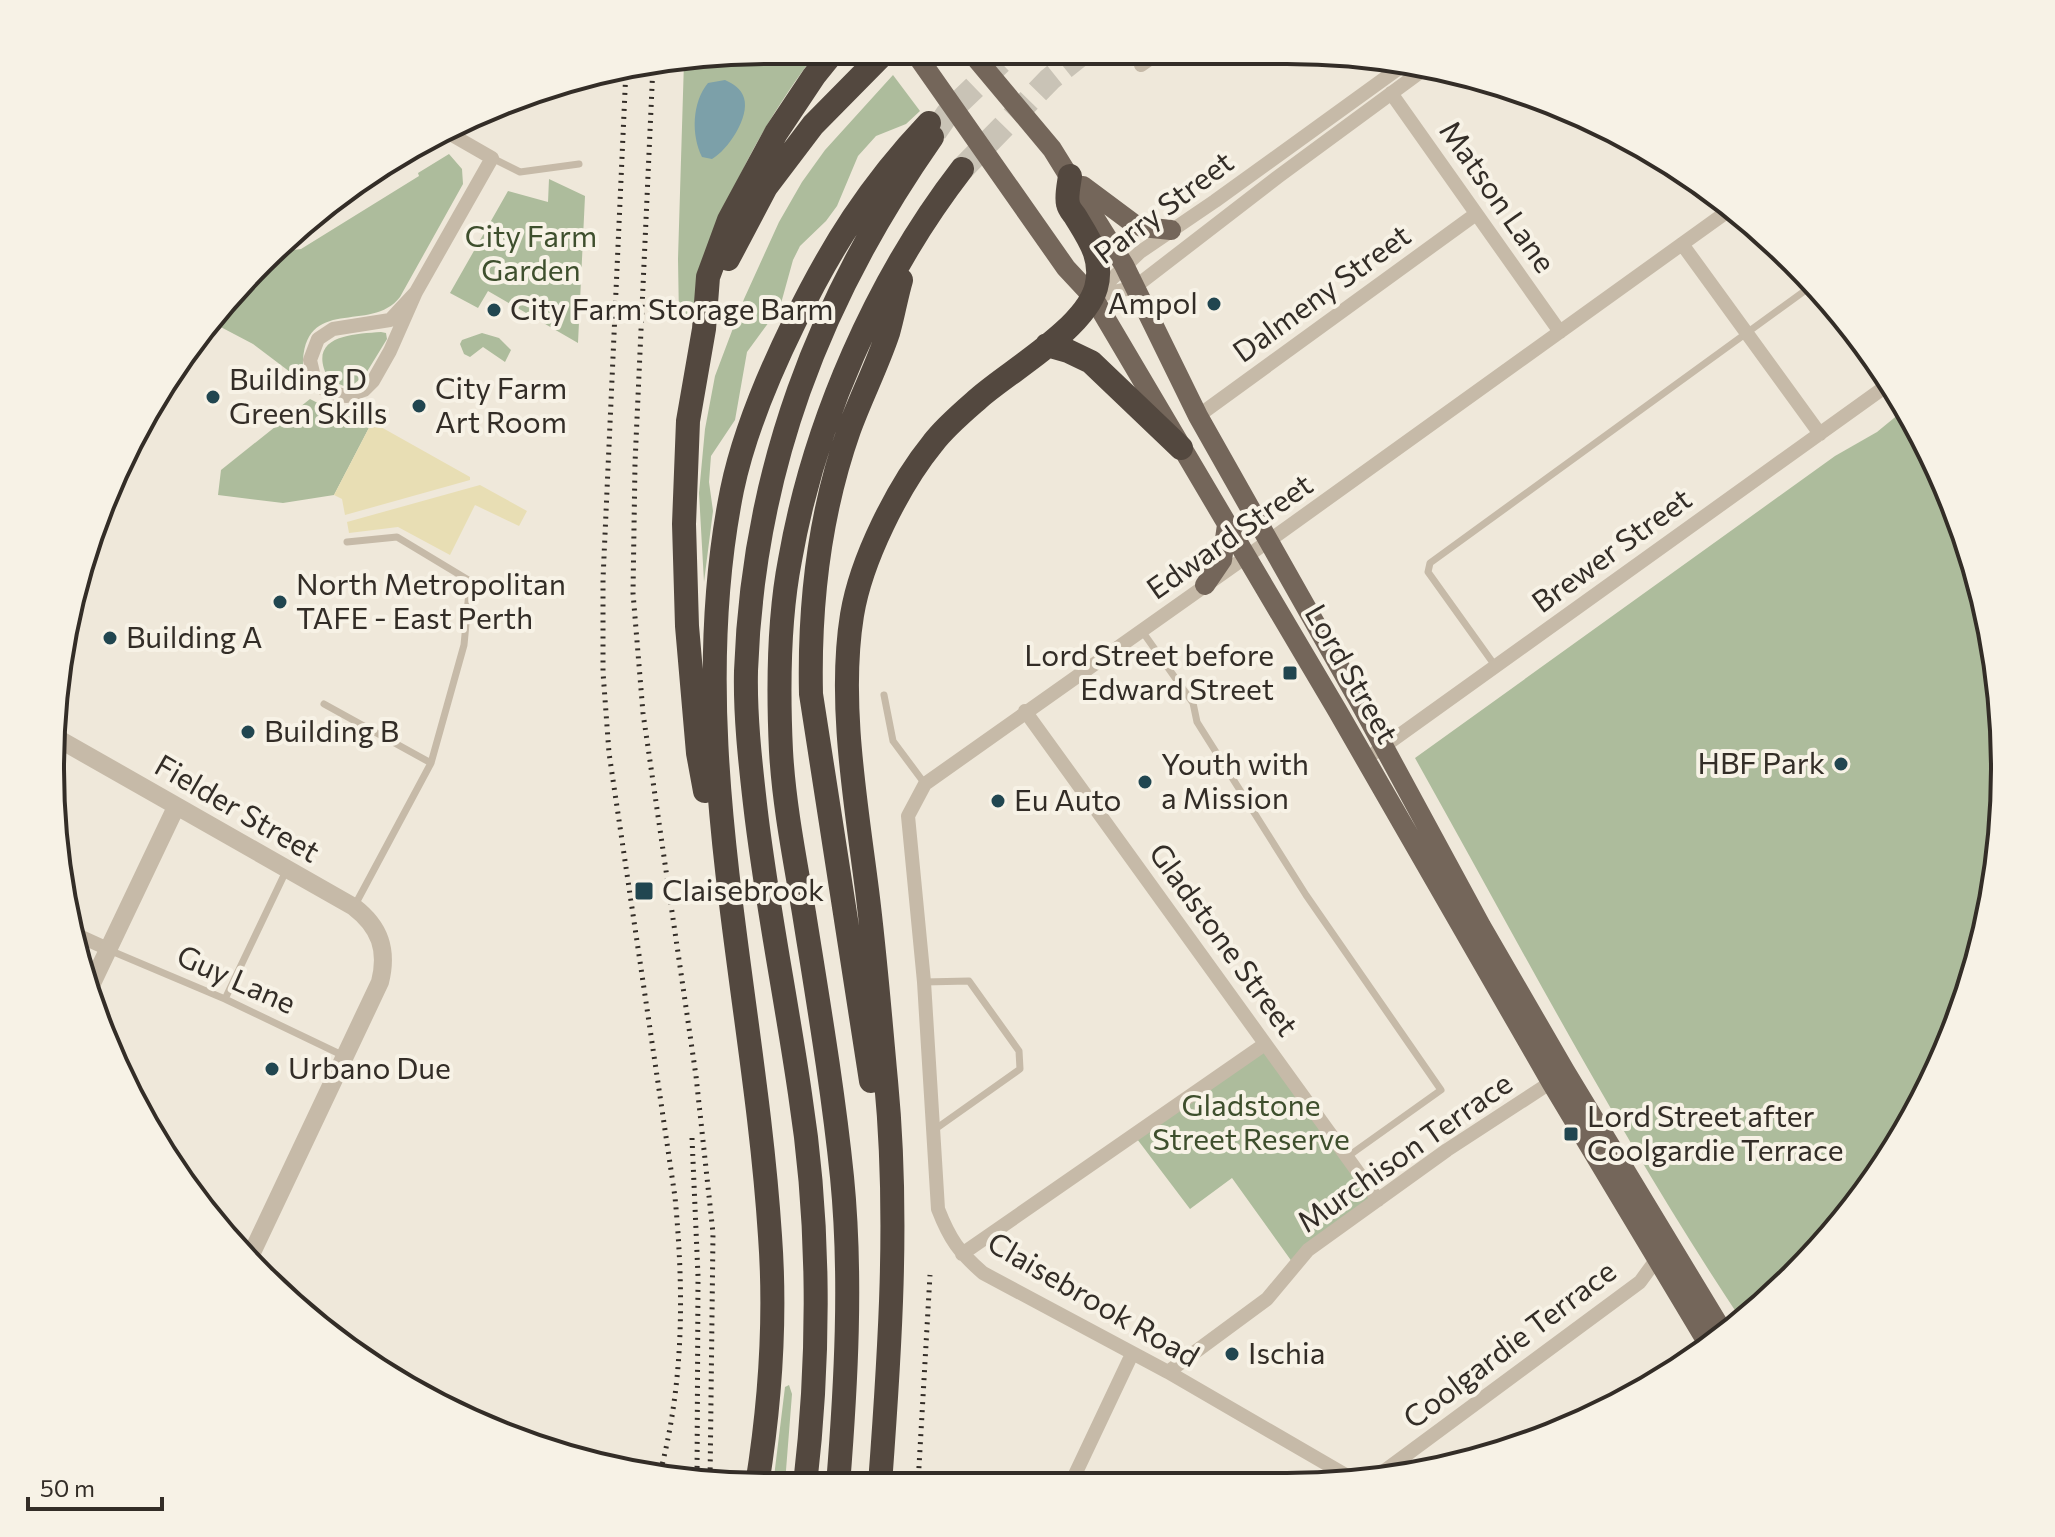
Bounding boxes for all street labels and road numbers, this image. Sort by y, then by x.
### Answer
street label: Matson Lane [1433,113,1565,279]
street label: Parry Street [1086,142,1239,270]
street label: Dalmeny Street [1225,215,1416,369]
street label: Edward Street [1139,464,1319,606]
street label: Brewer Street [1524,479,1697,619]
street label: Lord Street [1299,597,1408,749]
street label: Fielder Street [149,745,327,869]
street label: Gladstone Street [1143,835,1308,1042]
street label: Guy Lane [172,935,302,1020]
street label: Murchison Terrace [1289,1063,1518,1239]
street label: Claisebrook Road [982,1222,1207,1373]
street label: Coolgardie Terrace [1395,1251,1622,1435]

